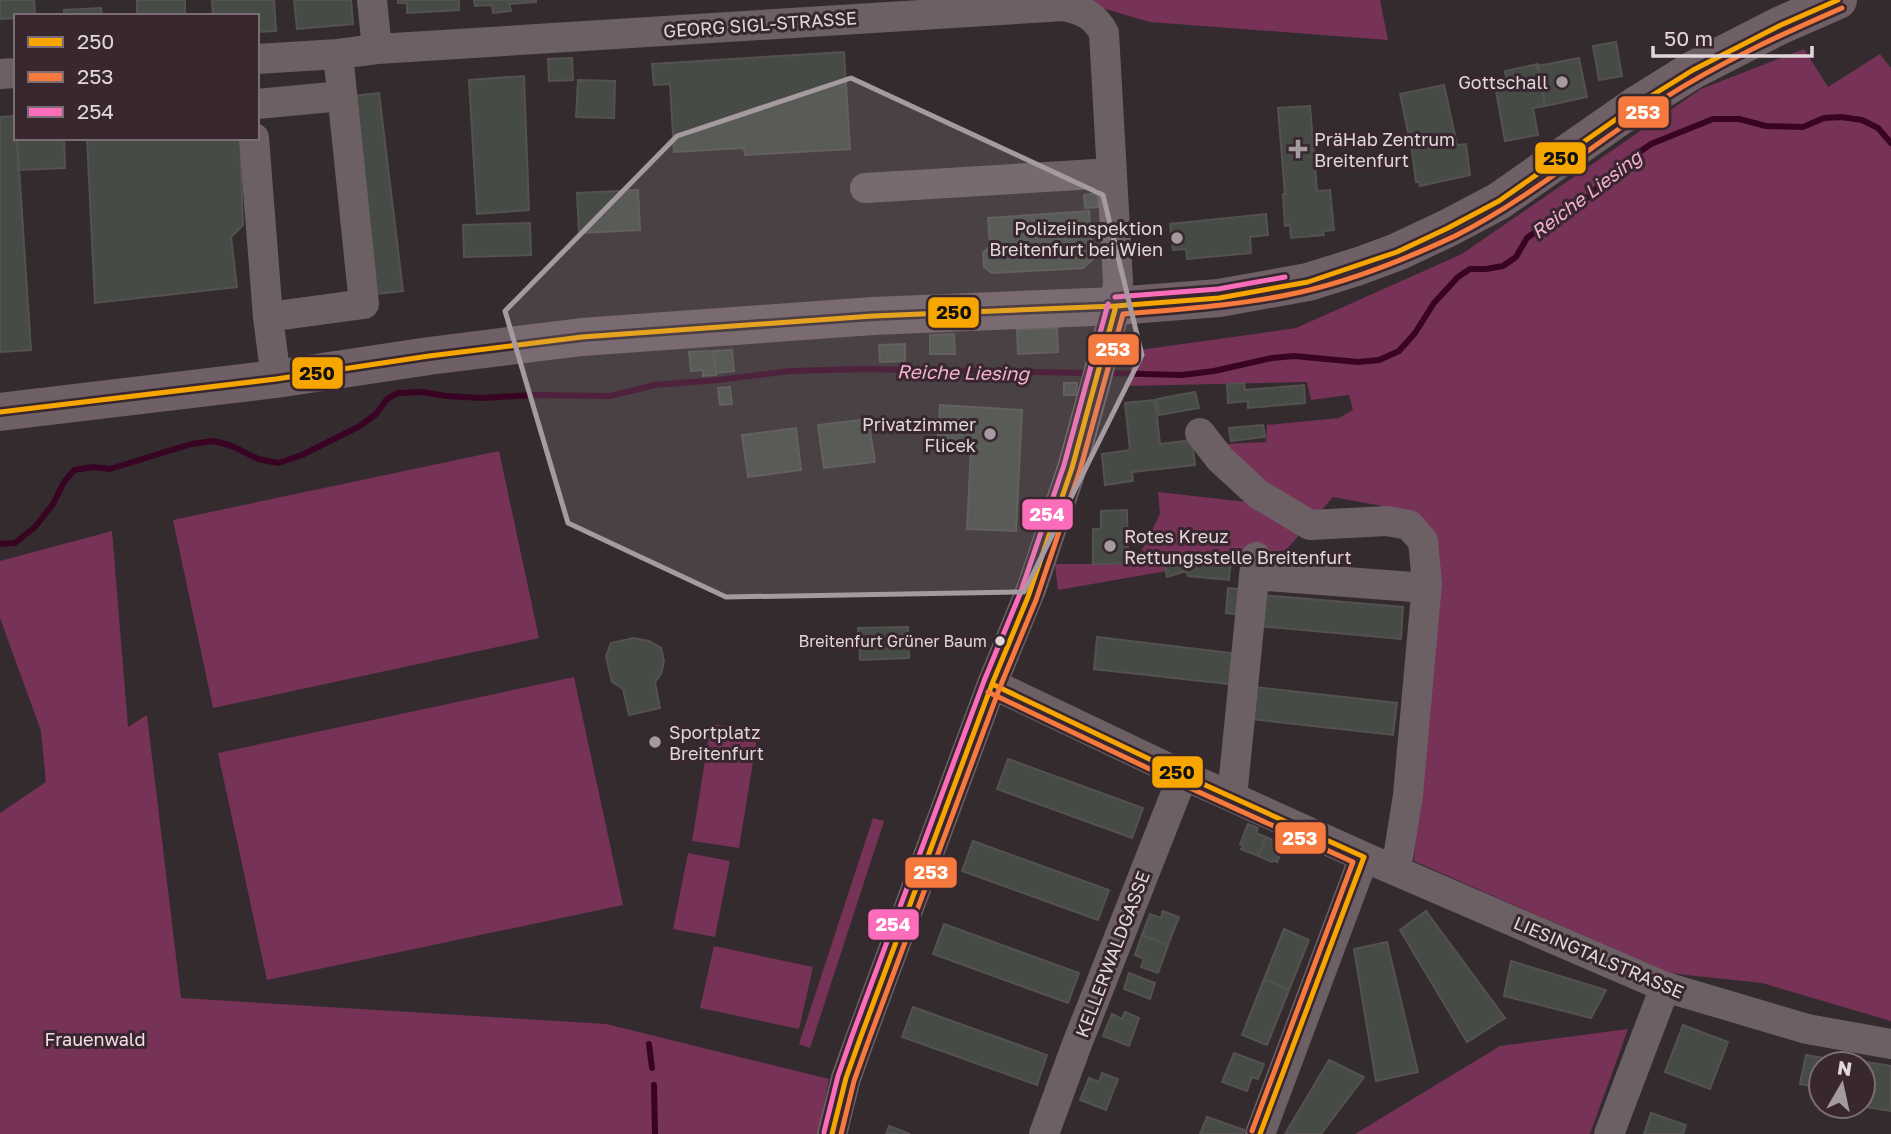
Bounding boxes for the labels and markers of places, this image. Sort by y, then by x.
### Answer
place label: Gottschall [1458,71,1548,93]
marker: Gottschall [1554,74,1570,90]
place label: PräHab Zentrum Breitenfurt [1314,128,1455,171]
marker: PräHab Zentrum Breitenfurt [1288,139,1308,159]
place label: Polizeiinspektion Breitenfurt bei Wien [989,217,1163,260]
marker: Polizeiinspektion Breitenfurt bei Wien [1169,230,1185,246]
place label: Privatzimmer Flicek [862,413,976,456]
marker: Privatzimmer Flicek [982,426,998,442]
place label: Rotes Kreuz Rettungsstelle Breitenfurt [1124,525,1352,568]
marker: Rotes Kreuz Rettungsstelle Breitenfurt [1102,538,1118,554]
place label: Breitenfurt Grüner Baum [798,631,987,651]
marker: Breitenfurt Grüner Baum [993,634,1007,648]
place label: Sportplatz Breitenfurt [669,721,764,764]
marker: Sportplatz Breitenfurt [647,734,663,750]

